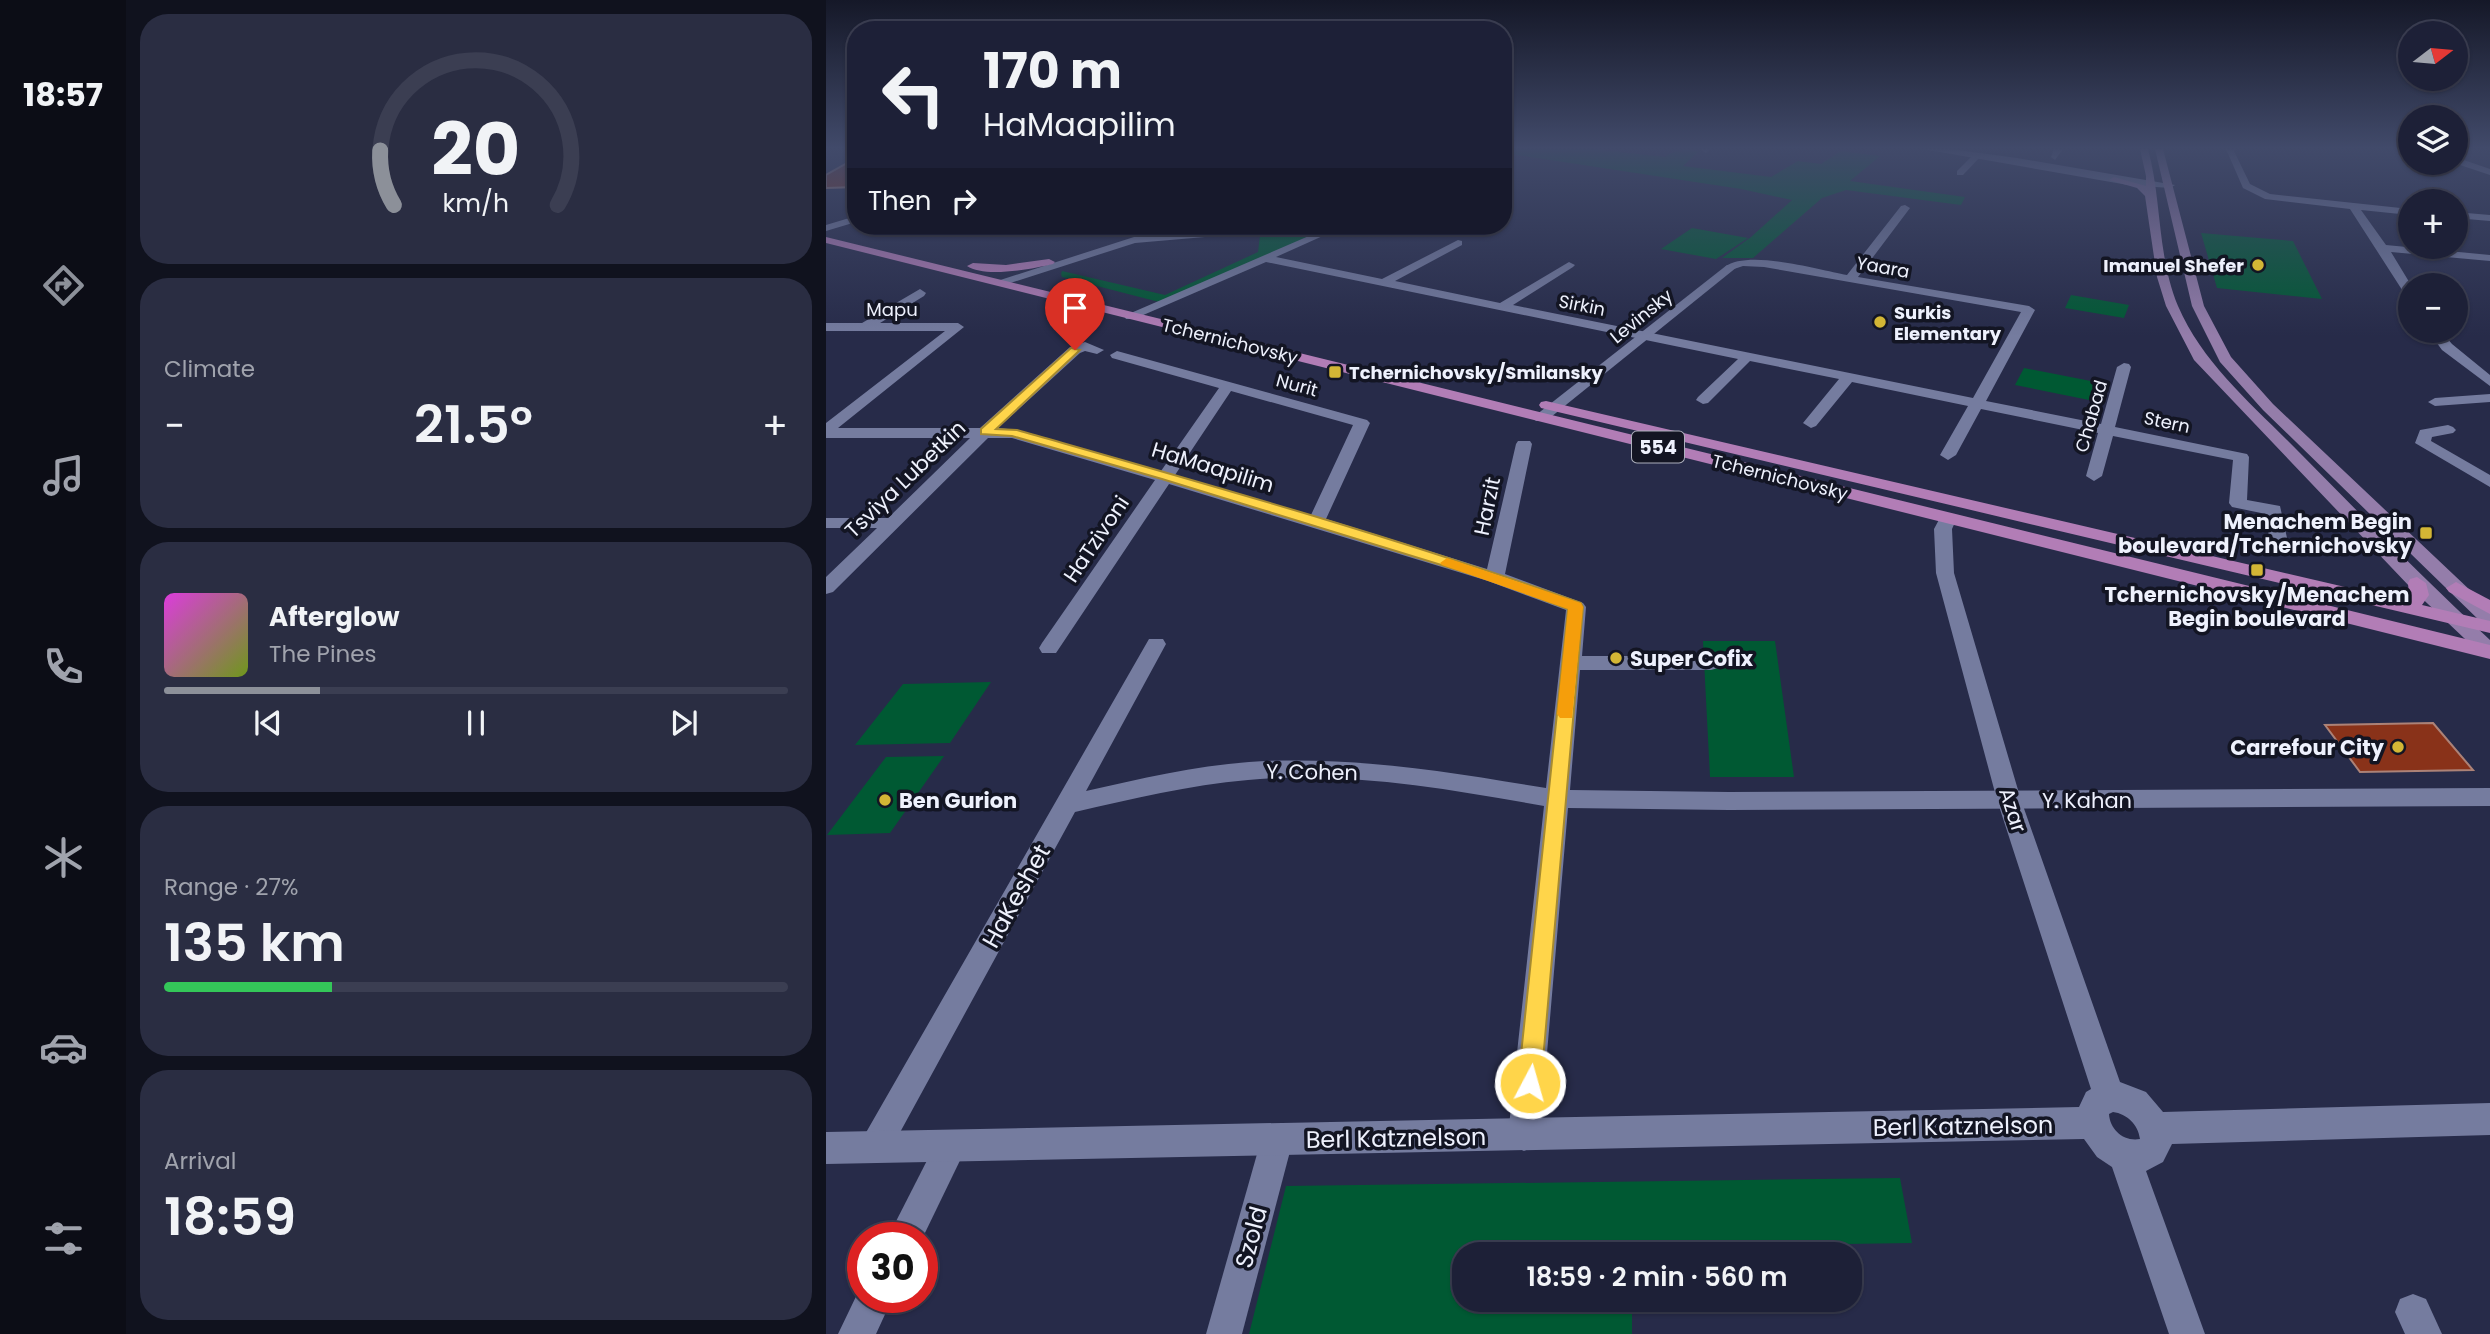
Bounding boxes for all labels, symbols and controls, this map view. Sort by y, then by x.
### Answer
north arrow [2398,21,2468,91]
map controls [2398,21,2468,343]
text: 170 m [983,37,1122,105]
icon: left [868,49,959,140]
text: 18:57 [23,72,103,117]
text: 20 [431,99,521,200]
text: HaMaapilim [983,102,1176,147]
button: layers [2398,105,2468,175]
icon: right [945,182,983,220]
text: Then [868,183,931,219]
text: km/h [443,186,509,221]
button: + [2398,189,2468,259]
street label: Yaara [1854,250,1912,284]
place label: Imanuel Shefer [2103,253,2244,278]
marker: Imanuel Shefer [2250,257,2266,273]
icon: directions [39,261,88,310]
button: − [2398,273,2468,343]
pin [1045,278,1105,350]
street label: Levinsky [1604,283,1678,349]
street label: Sirkin [1557,288,1607,322]
icon: arrive [1056,289,1094,327]
street label: Mapu [866,297,918,322]
place label: Surkis Elementary [1894,300,2002,346]
street label: Tchernichovsky [1160,312,1300,370]
marker: Surkis Elementary [1872,314,1888,330]
text: Climate [164,353,255,385]
place label: Tchernichovsky/Smilansky [1349,360,1604,385]
marker: Tchernichovsky/Smilansky [1327,364,1343,380]
street label: Nurit [1274,368,1320,402]
street label: Chabad [2069,377,2113,455]
text: 21.5° [414,388,533,461]
text: − [164,399,185,452]
text: + [762,399,788,452]
street label: Stern [2142,405,2192,439]
street label: Tsviya Lubetkin [838,414,972,544]
road number: 554 [1632,432,1684,462]
street label: HaMaapilim [1148,435,1278,499]
street label: Tchernichovsky [1710,448,1850,506]
icon: music [39,451,88,500]
street label: Harzit [1467,474,1507,538]
street label: HaTzivoni [1056,490,1136,588]
place label: Menachem Begin boulevard/Tchernichovsky [2118,507,2413,560]
marker: Menachem Begin boulevard/Tchernichovsky [2418,525,2434,541]
marker: Tchernichovsky/Menachem Begin boulevard [2249,562,2265,578]
place label: Tchernichovsky/Menachem Begin boulevard [2104,580,2410,633]
text: Afterglow [269,599,400,635]
text: The Pines [269,638,377,670]
icon: phone [39,642,88,691]
place label: Super Cofix [1630,644,1754,673]
marker: Super Cofix [1608,650,1624,666]
icon: previous [249,704,287,742]
icon: pause [457,704,495,742]
icon: next [665,704,703,742]
place label: Carrefour City [2230,733,2385,762]
marker: Carrefour City [2390,739,2406,755]
street label: Y. Cohen [1266,757,1358,787]
street label: Azar [1992,784,2034,836]
place label: Ben Gurion [899,786,1017,815]
street label: Y. Kahan [2042,786,2132,815]
marker: Ben Gurion [877,792,893,808]
icon: climate [39,833,88,882]
street label: HaKeshet [974,838,1058,954]
text: Range · 27% [164,871,298,903]
text: 135 km [164,906,345,979]
icon: car [39,1023,88,1072]
position arrow [1493,1046,1567,1120]
street label: Berl Katznelson [1872,1108,2054,1144]
street label: Berl Katznelson [1305,1120,1487,1156]
text: Arrival [164,1145,236,1177]
text: 18:59 [164,1180,296,1253]
street label: Szold [1227,1203,1275,1271]
icon: filters [39,1214,88,1263]
speed limit sign: 30 [847,1222,938,1313]
text: 18:59 · 2 min · 560 m [1526,1259,1788,1295]

